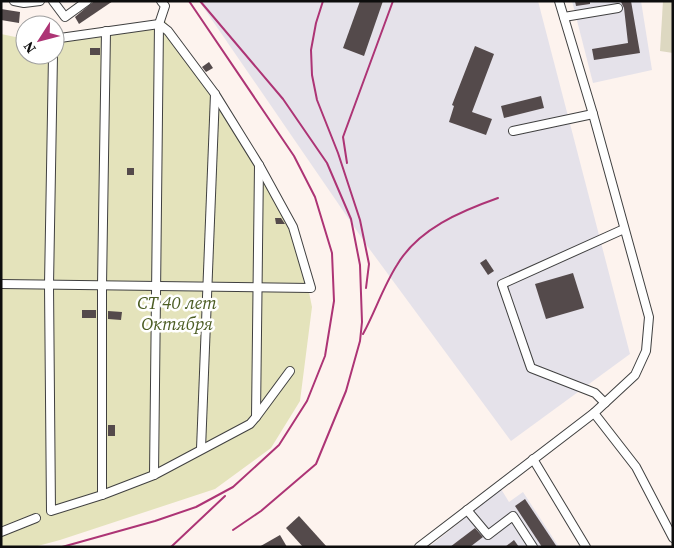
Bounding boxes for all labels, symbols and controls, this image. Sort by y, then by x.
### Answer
north arrow [15,15,65,65]
text: N [18,38,41,58]
park label: СТ 40 лет Октября [137,290,217,336]

